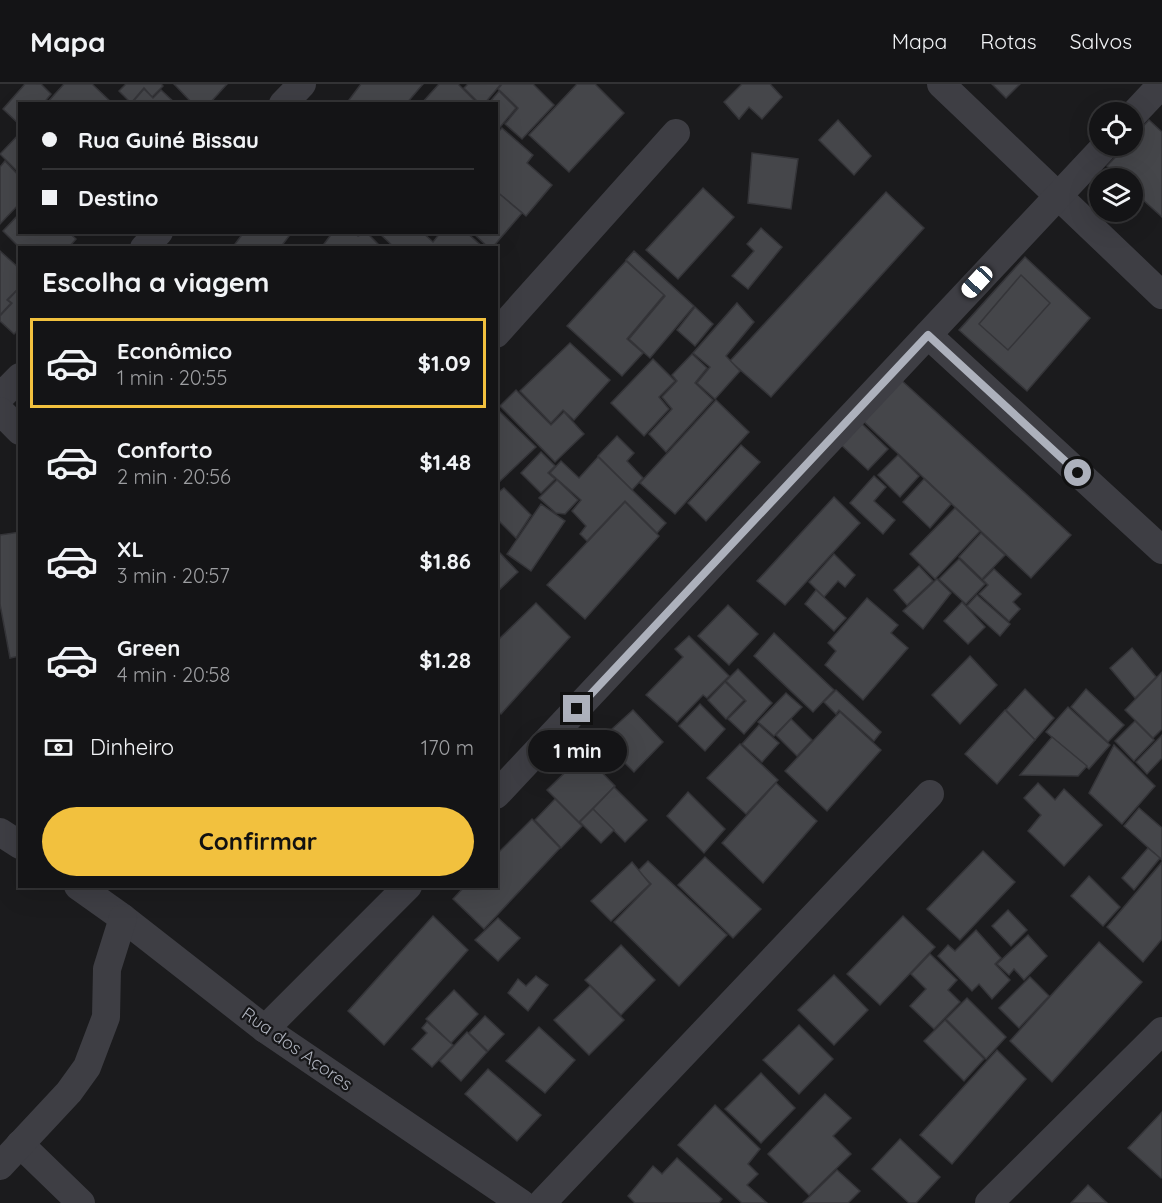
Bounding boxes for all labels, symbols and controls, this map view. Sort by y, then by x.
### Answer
text: Mapa [30,24,106,59]
text: Mapa [892,28,947,54]
text: Rotas [980,28,1037,54]
text: Salvos [1070,28,1132,54]
map controls [1089,102,1143,222]
button: locate [1089,102,1143,156]
text: Rua Guiné Bissau [78,126,259,154]
button: layers [1089,168,1143,222]
text: Destino [78,184,159,212]
car [958,263,996,301]
text: Escolha a viagem [42,265,270,299]
icon: car [45,336,99,390]
text: Econômico [117,337,232,365]
text: $1.09 [418,349,471,377]
text: 1 min · 20:55 [117,365,227,390]
icon: car [45,435,99,489]
text: Conforto [117,436,212,464]
text: $1.48 [419,448,471,476]
route start [1064,459,1091,486]
text: 2 min · 20:56 [117,464,231,489]
icon: car [45,534,99,588]
text: XL [117,535,144,563]
text: $1.86 [420,547,471,575]
text: 3 min · 20:57 [117,563,230,588]
icon: car [45,633,99,687]
text: Green [117,634,180,662]
text: $1.28 [419,646,471,674]
text: 4 min · 20:58 [117,662,230,687]
route end [563,695,590,722]
callout: 1 min [528,730,626,772]
icon: cash [42,731,75,764]
text: Dinheiro [90,733,174,761]
text: 170 m [421,735,474,760]
text: 1 min [553,738,602,763]
button: Confirmar [42,807,474,876]
street label: Rua dos Açores [237,1002,357,1095]

